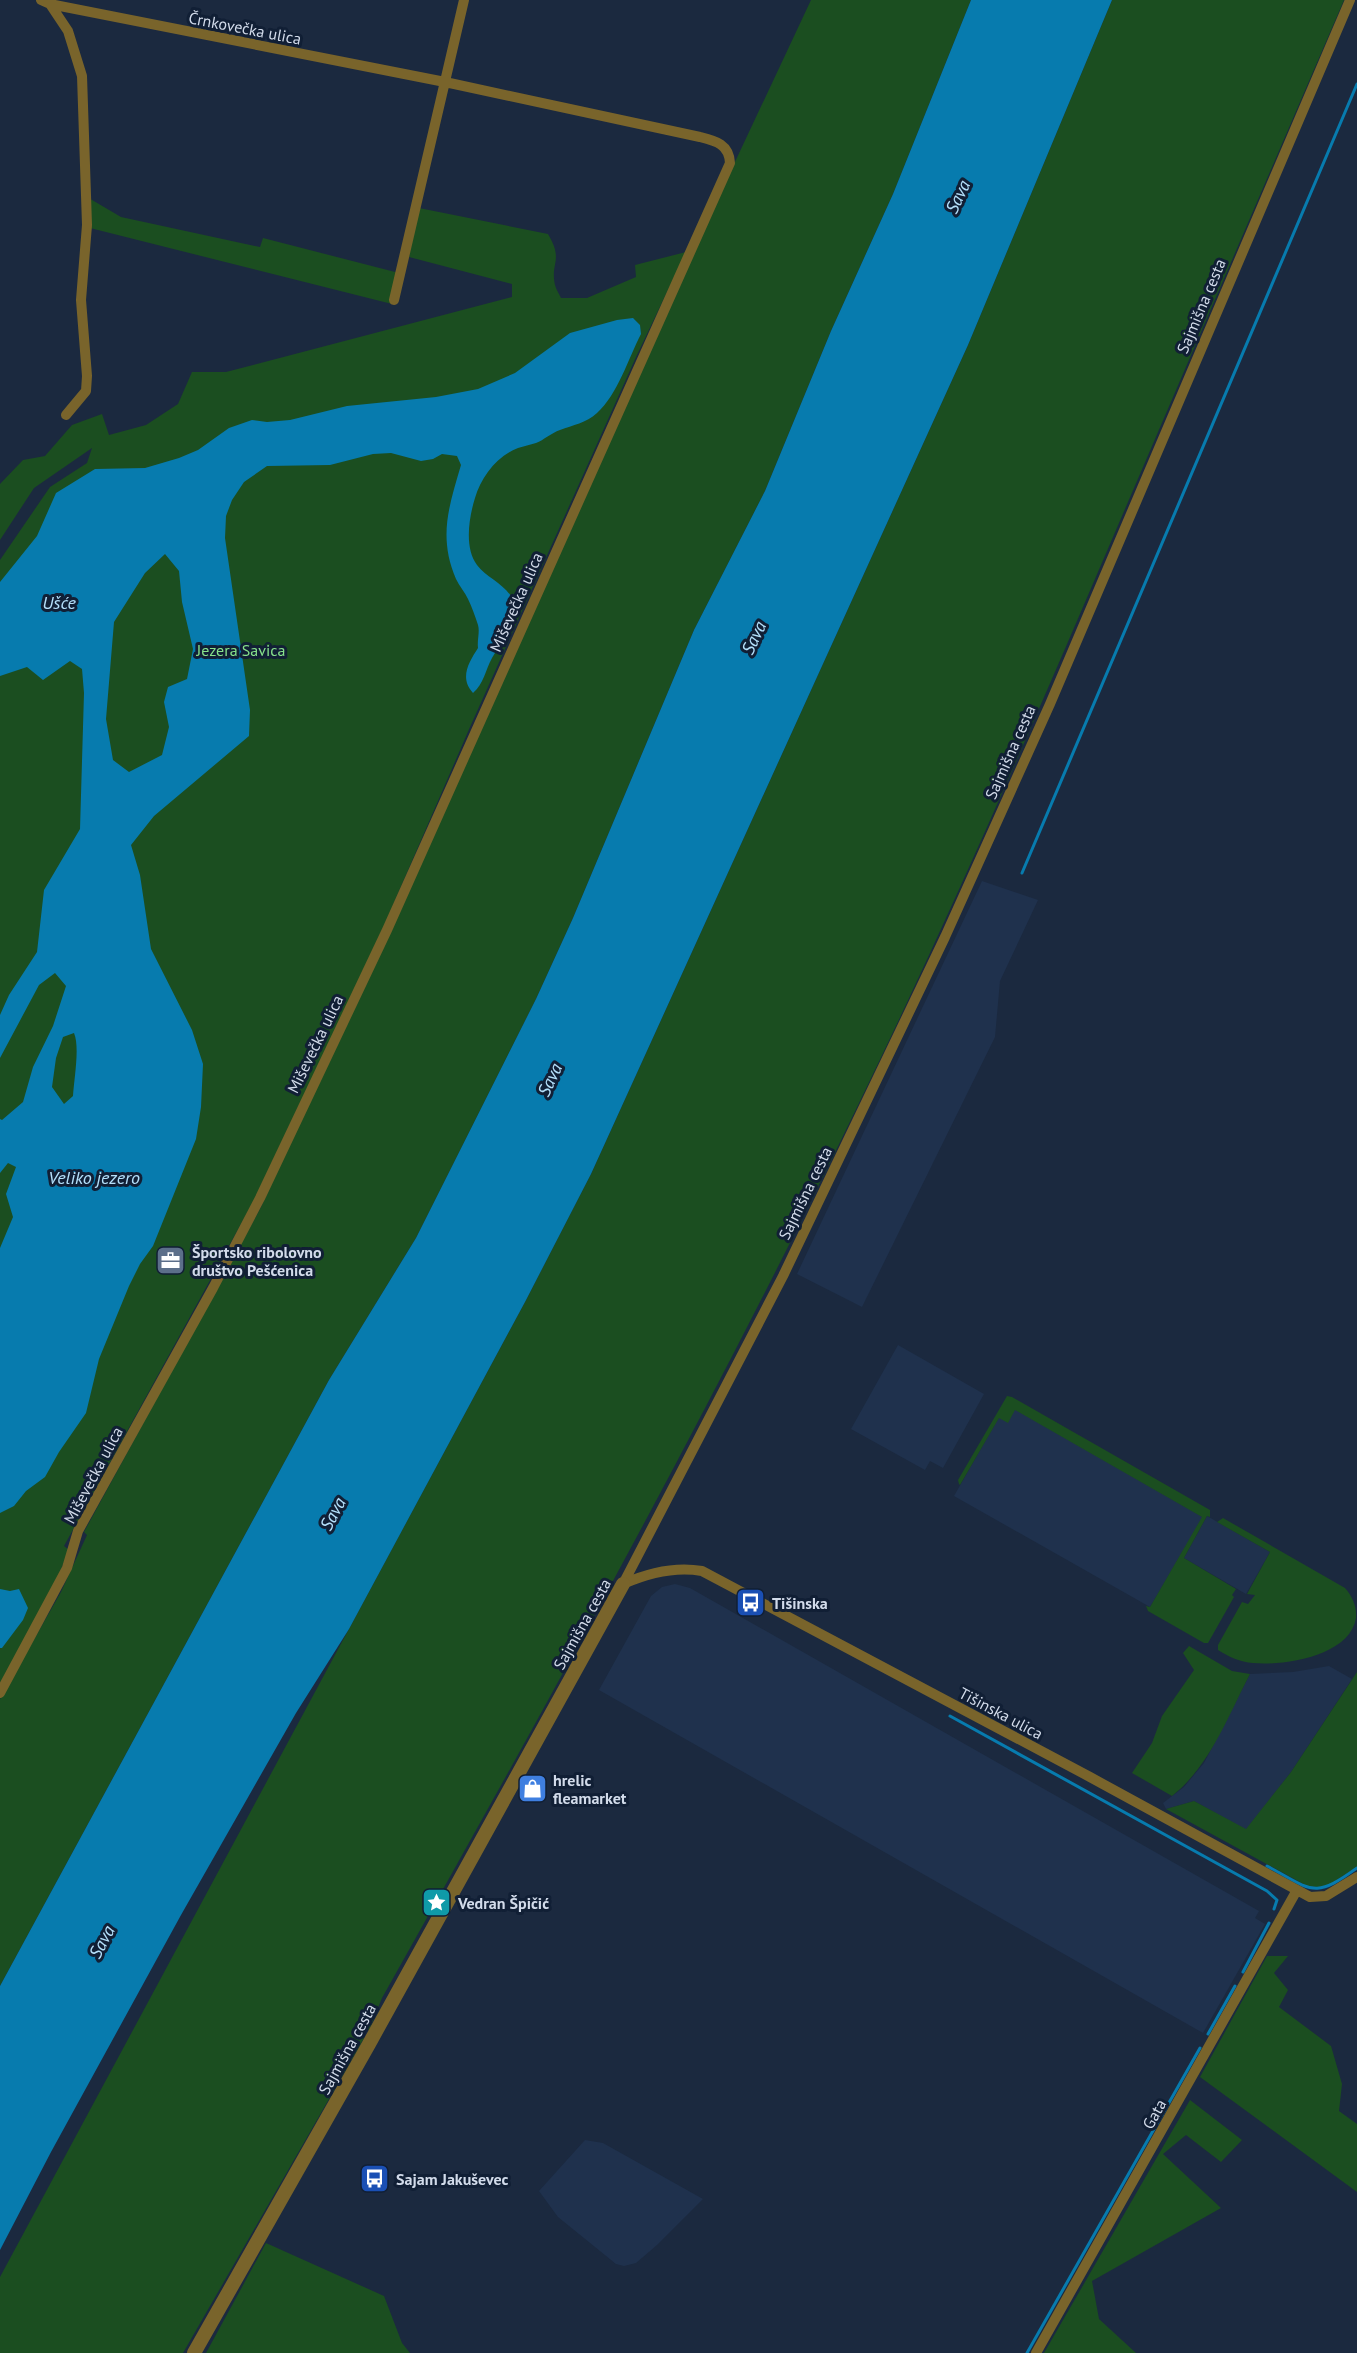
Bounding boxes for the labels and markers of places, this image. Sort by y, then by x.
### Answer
place label: Športsko ribolovno društvo Pešćenica [192,1242,322,1280]
office icon: Športsko ribolovno društvo Pešćenica [155,1245,187,1277]
bus stop icon: Tišinska [735,1587,767,1619]
place label: Tišinska [772,1593,828,1613]
place label: hrelic fleamarket [553,1770,627,1808]
shop icon: hrelic fleamarket [516,1773,548,1805]
place icon: Vedran Špičić [421,1887,453,1919]
place label: Vedran Špičić [457,1893,549,1913]
bus stop icon: Sajam Jakuševec [359,2163,391,2195]
place label: Sajam Jakuševec [396,2169,509,2189]

